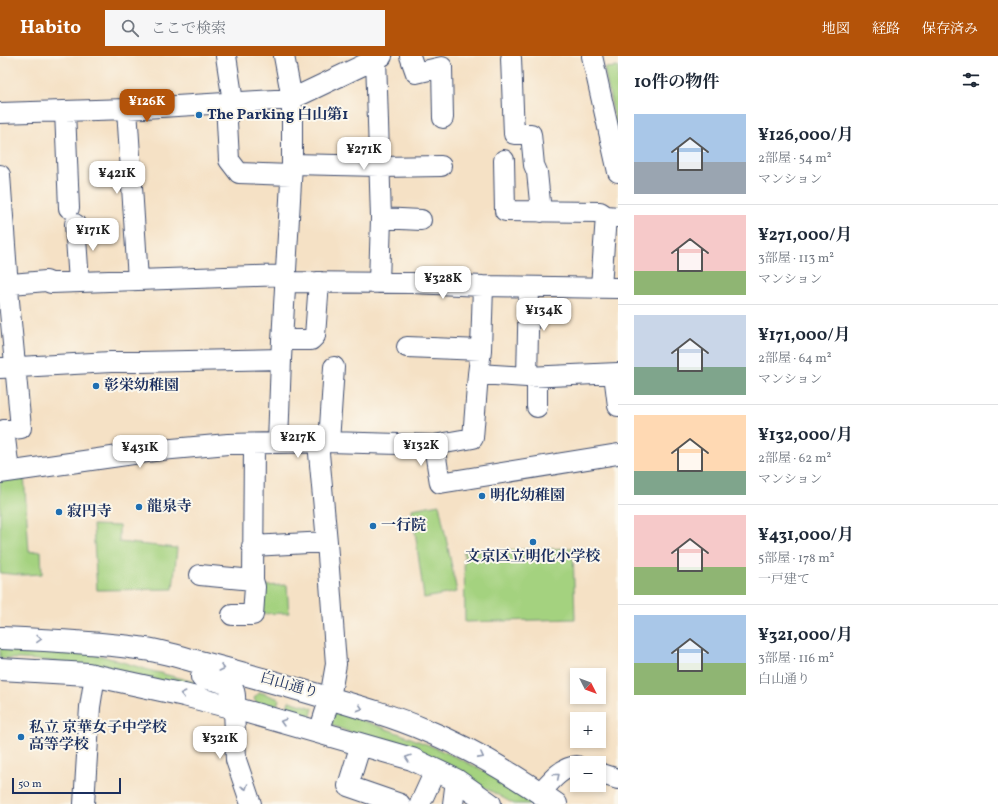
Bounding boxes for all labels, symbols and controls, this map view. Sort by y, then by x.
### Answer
search box [105,10,385,46]
text: Habito [20,15,81,41]
icon: search [119,17,141,39]
text: ここで検索 [151,19,226,40]
text: 地図 [822,20,850,39]
text: 経路 [872,20,900,39]
text: 保存済み [922,20,978,39]
icon: filters [960,69,982,91]
text: 10件の物件 [634,71,719,94]
pin: ¥126K [119,89,175,123]
text: ¥126K [129,93,165,111]
place label: The Parking 白山第1 [207,105,348,126]
marker: The Parking 白山第1 [194,110,204,120]
text: ¥126,000/月 [758,124,854,147]
icon: home [666,130,714,178]
pin: ¥271K [336,137,392,171]
text: ¥271K [346,141,382,159]
text: 2部屋 · 54 m² [758,150,832,168]
pin: ¥421K [89,161,145,195]
text: ¥421K [98,165,136,183]
text: マンション [758,171,822,189]
pin: ¥171K [65,218,121,252]
text: ¥171K [76,222,110,240]
text: ¥271,000/月 [758,224,853,247]
icon: home [666,231,714,279]
text: 3部屋 · 113 m² [758,250,834,268]
pin: ¥328K [415,266,471,300]
text: ¥328K [424,270,462,288]
text: マンション [758,271,822,289]
pin: ¥134K [516,298,572,332]
text: ¥134K [525,302,563,320]
text: ¥171,000/月 [758,324,851,347]
icon: home [666,331,714,379]
text: 2部屋 · 64 m² [758,350,832,368]
text: マンション [758,371,822,389]
place label: 彰栄幼稚園 [104,376,179,397]
marker: 彰栄幼稚園 [91,381,101,391]
text: ¥132,000/月 [758,424,853,447]
pin: ¥217K [270,425,326,459]
text: ¥217K [280,429,316,447]
icon: home [666,431,714,479]
pin: ¥132K [393,433,449,467]
pin: ¥431K [112,435,168,469]
text: ¥132K [403,437,439,455]
text: ¥431K [122,439,158,457]
text: 2部屋 · 62 m² [758,450,831,468]
text: マンション [758,471,822,489]
place label: 明化幼稚園 [490,486,565,507]
marker: 明化幼稚園 [477,491,487,501]
place label: 龍泉寺 [147,497,192,518]
place label: 寂円寺 [67,502,112,523]
marker: 龍泉寺 [134,502,144,512]
marker: 寂円寺 [54,507,64,517]
place label: 一行院 [381,516,426,537]
marker: 一行院 [368,521,378,531]
text: ¥431,000/月 [758,524,854,547]
icon: home [666,531,714,579]
marker: 文京区立明化小学校 [528,537,538,547]
place label: 文京区立明化小学校 [465,547,601,568]
text: 5部屋 · 178 m² [758,550,834,568]
text: 一戸建て [758,571,810,589]
text: ¥321,000/月 [758,624,853,647]
icon: home [666,631,714,679]
one-way arrow [36,635,42,643]
text: 3部屋 · 116 m² [758,650,834,668]
one-way arrow [219,663,225,671]
street label: 白山通り [257,668,321,704]
north arrow [570,668,606,704]
map controls [570,668,606,792]
text: 白山通り [758,671,810,689]
one-way arrow [179,691,186,699]
one-way arrow [357,703,364,712]
button: + [570,712,606,748]
place label: 私立 京華女子中学校 高等学校 [29,718,167,756]
one-way arrow [280,718,287,727]
pin: ¥321K [192,726,248,760]
text: ¥321K [202,730,238,748]
marker: 私立 京華女子中学校 高等学校 [16,732,26,742]
one-way arrow [477,752,484,759]
one-way arrow [404,754,411,763]
button: − [570,756,606,792]
one-way arrow [552,774,559,781]
scale bar [12,776,121,795]
text: 50 m [18,777,42,792]
one-way arrow [241,784,249,791]

